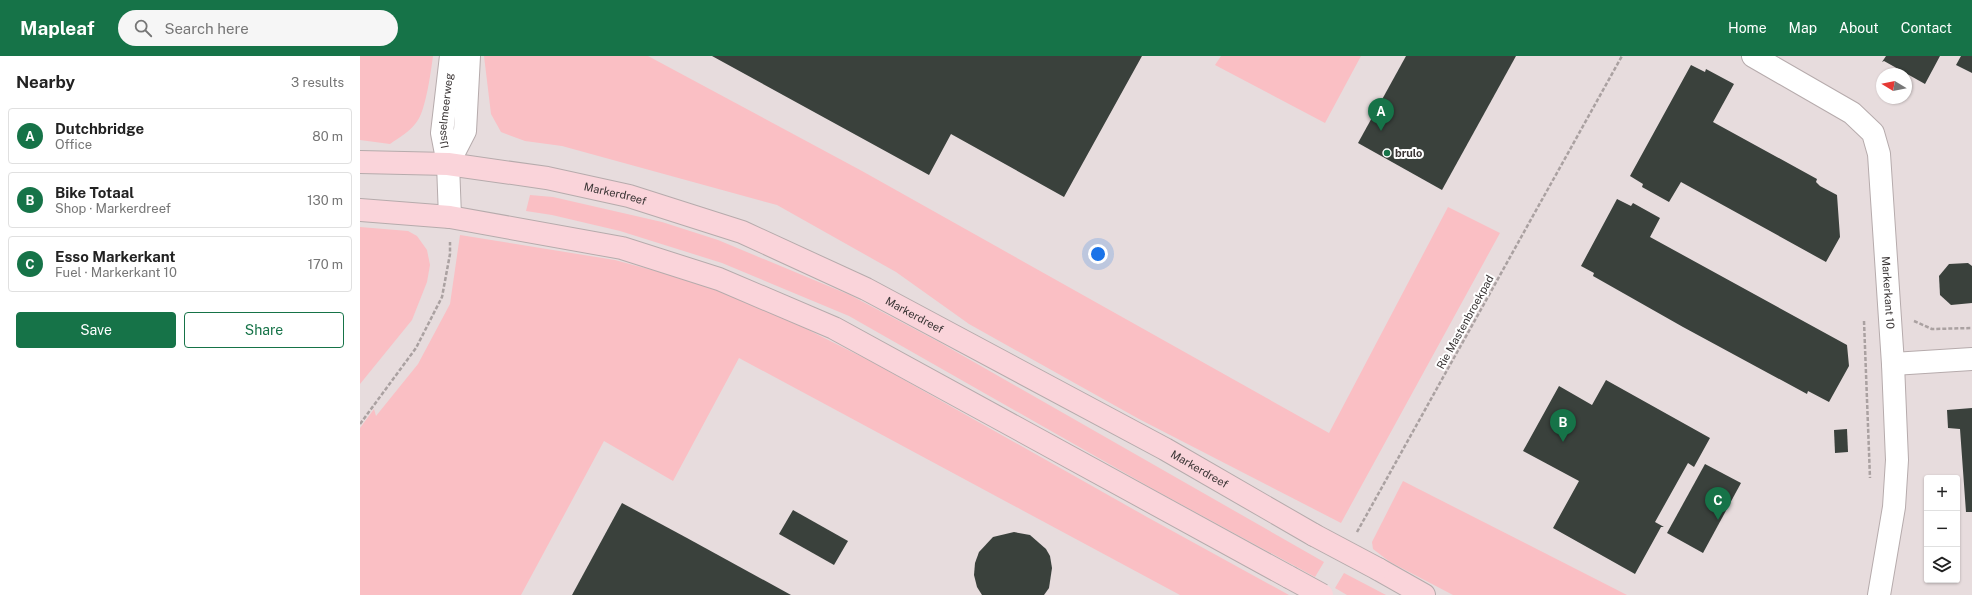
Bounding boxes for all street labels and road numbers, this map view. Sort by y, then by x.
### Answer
street label: IJsselmeerweg [436,72,455,149]
street label: Markerdreef [583,180,649,207]
street label: Markerkant 10 [1880,256,1897,330]
street label: Rie Mastenbroekpad [1434,273,1496,371]
street label: Markerdreef [883,295,946,336]
street label: Markerdreef [1169,448,1231,490]

